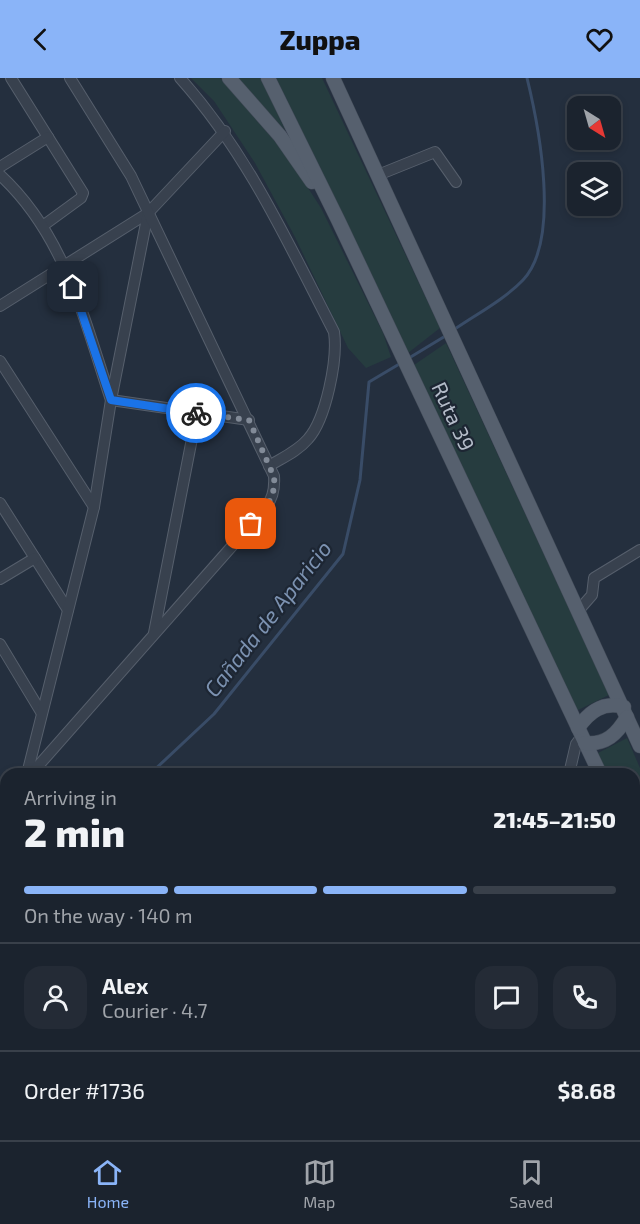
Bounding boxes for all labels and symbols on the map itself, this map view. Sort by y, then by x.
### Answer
north arrow [567,96,621,150]
pin [47,261,98,312]
street label: Ruta 39 [427,378,481,454]
courier [166,383,226,443]
pin [225,498,276,549]
water label: Cañada de Aparicio [198,535,336,701]

